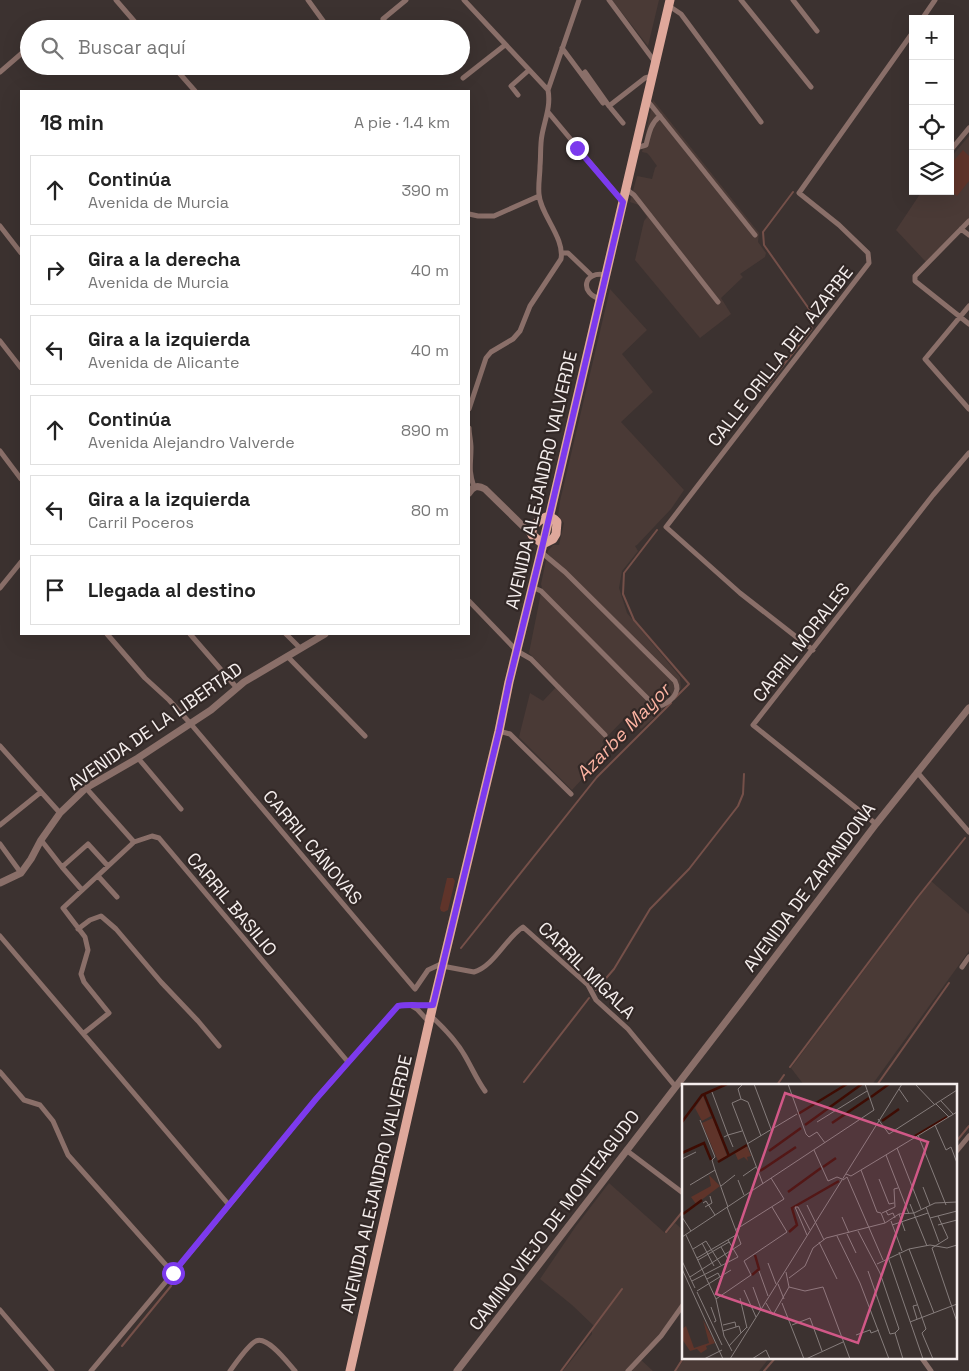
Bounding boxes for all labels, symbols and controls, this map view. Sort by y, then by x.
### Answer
map controls [909,15,954,195]
button: + [909,15,954,60]
search box [20,20,470,75]
icon: search [38,34,66,62]
text: Buscar aquí [78,35,186,60]
button: − [909,60,954,105]
button: locate [909,105,954,150]
text: 18 min [40,109,104,136]
text: A pie · 1.4 km [354,112,450,133]
route end [566,137,589,160]
button: layers [909,150,954,195]
text: Continúa [88,167,171,192]
icon: ahead [41,176,69,204]
text: 390 m [401,180,449,201]
text: Avenida de Murcia [88,192,229,213]
text: Gira a la derecha [88,247,240,272]
icon: right [41,256,69,284]
text: 40 m [411,260,449,281]
street label: CALLE ORILLA DEL AZARBE [702,261,858,451]
text: Avenida de Murcia [88,272,229,293]
text: Gira a la izquierda [88,327,250,352]
icon: left [41,336,69,364]
text: 40 m [411,340,449,361]
street label: AVENIDA ALEJANDRO VALVERDE [500,349,582,611]
text: Avenida de Alicante [88,352,239,373]
text: Continúa [88,407,171,432]
icon: ahead [41,416,69,444]
text: 890 m [401,420,449,441]
text: Avenida Alejandro Valverde [88,432,295,453]
text: Gira a la izquierda [88,487,250,512]
icon: left [41,496,69,524]
text: 80 m [411,500,449,521]
text: Carril Poceros [88,512,194,533]
icon: arrive [41,576,69,604]
text: Llegada al destino [88,578,256,603]
street label: CARRIL MORALES [747,578,855,706]
street label: AVENIDA DE LA LIBERTAD [63,657,247,795]
water label: Azarbe Mayor [570,677,677,786]
street label: CARRIL CÁNOVAS [258,785,368,909]
street label: AVENIDA DE ZARANDONA [738,798,880,976]
street label: CARRIL BASILIO [182,847,282,961]
street label: CARRIL MIGALA [534,917,640,1023]
street label: AVENIDA ALEJANDRO VALVERDE [335,1053,417,1315]
inset map [682,1084,956,1358]
street label: CAMINO VIEJO DE MONTEAGUDO [464,1105,644,1335]
route start [162,1262,185,1285]

